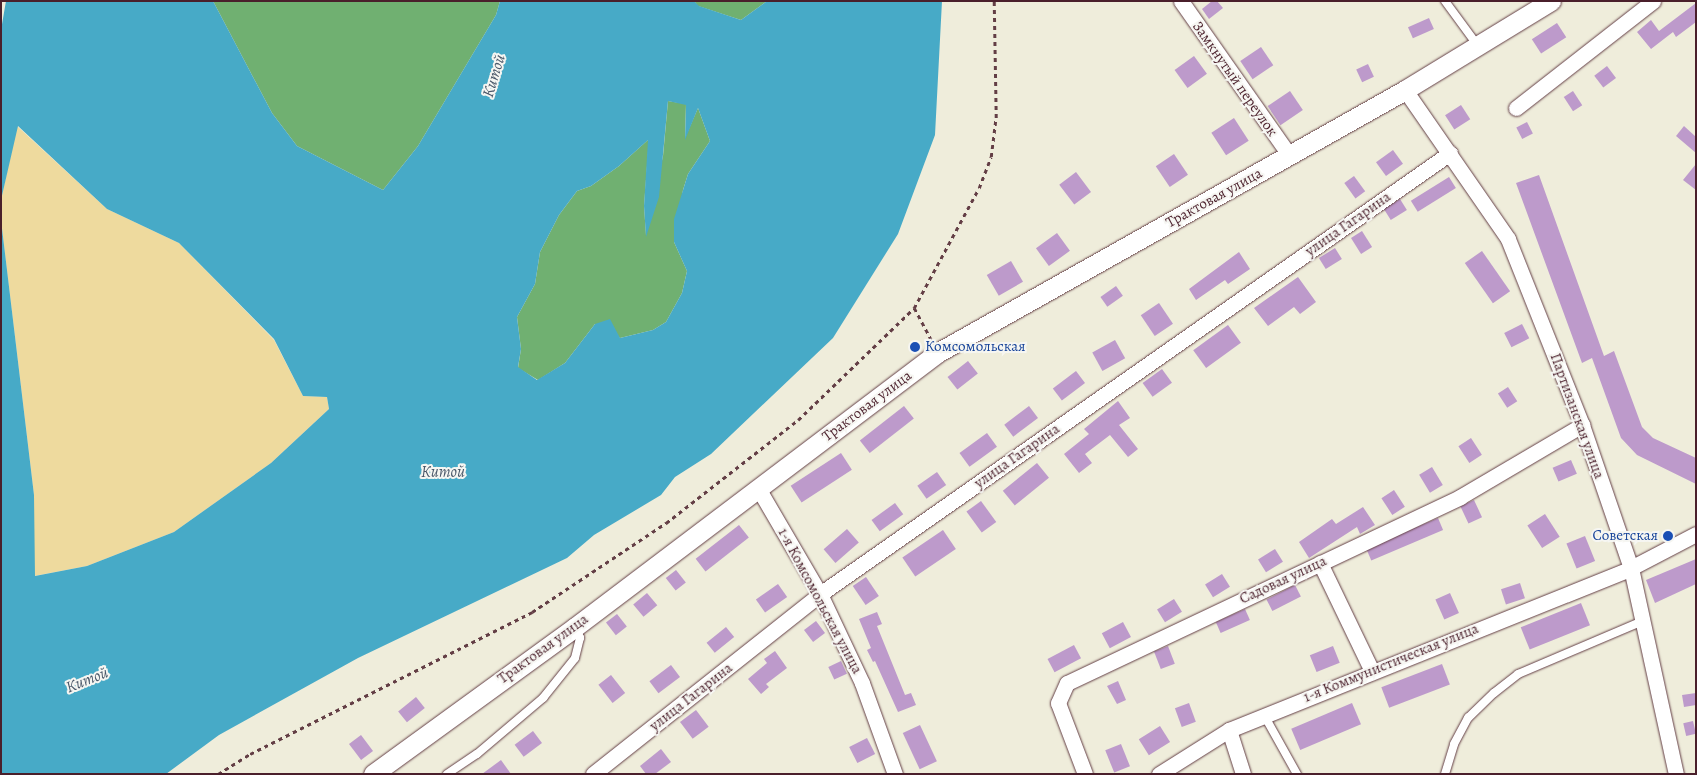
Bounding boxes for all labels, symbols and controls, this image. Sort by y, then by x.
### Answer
street label: Замкнутый переулок [1189,18,1281,140]
water label: Китой [478,52,510,100]
street label: Трактовая улица [1163,164,1265,232]
street label: улица Гагарина [1302,188,1394,260]
place label: Комсомольская [925,338,1025,356]
marker: Комсомольская [909,341,921,353]
street label: Партизанская улица [1546,351,1608,481]
street label: Трактовая улица [819,367,915,445]
street label: улица Гагарина [971,420,1063,492]
water label: Китой [421,462,465,482]
street label: 1-я Комсомольская улица [774,525,866,677]
place label: Советская [1593,527,1658,545]
marker: Советская [1662,530,1674,542]
street label: Садовая улица [1237,552,1329,608]
street label: Трактовая улица [494,610,592,688]
street label: 1-я Коммунистическая улица [1301,620,1481,706]
street label: улица Гагарина [646,659,736,735]
water label: Китой [63,663,111,697]

